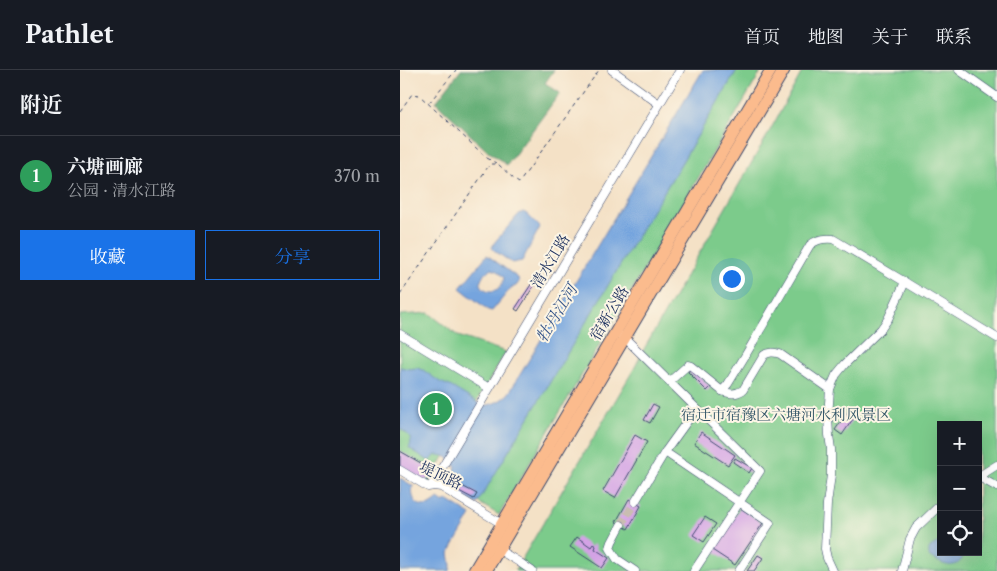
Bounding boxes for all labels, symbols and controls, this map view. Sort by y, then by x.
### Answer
text: Pathlet [25,20,113,49]
text: 首页 [744,26,780,48]
text: 地图 [808,26,844,48]
text: 关于 [872,26,908,48]
text: 联系 [936,26,972,48]
text: 附近 [20,92,62,117]
text: 六塘画廊 [67,155,143,178]
text: 1 [32,166,40,186]
text: 370 m [334,166,380,186]
text: 公园 · 清水江路 [67,180,176,200]
button: 收藏 [20,230,195,280]
button: 分享 [205,230,380,280]
street label: 清水江路 [526,230,574,292]
your location [719,266,745,292]
water label: 牡丹江河 [531,278,583,346]
street label: 宿新公路 [585,282,633,344]
pin: 1 [420,390,452,428]
park label: 宿迁市宿豫区六塘河水利风景区 [681,405,891,424]
map controls [937,421,982,556]
button: + [937,421,982,466]
street label: 堤顶路 [417,457,465,493]
button: − [937,466,982,511]
button: locate [937,511,982,556]

